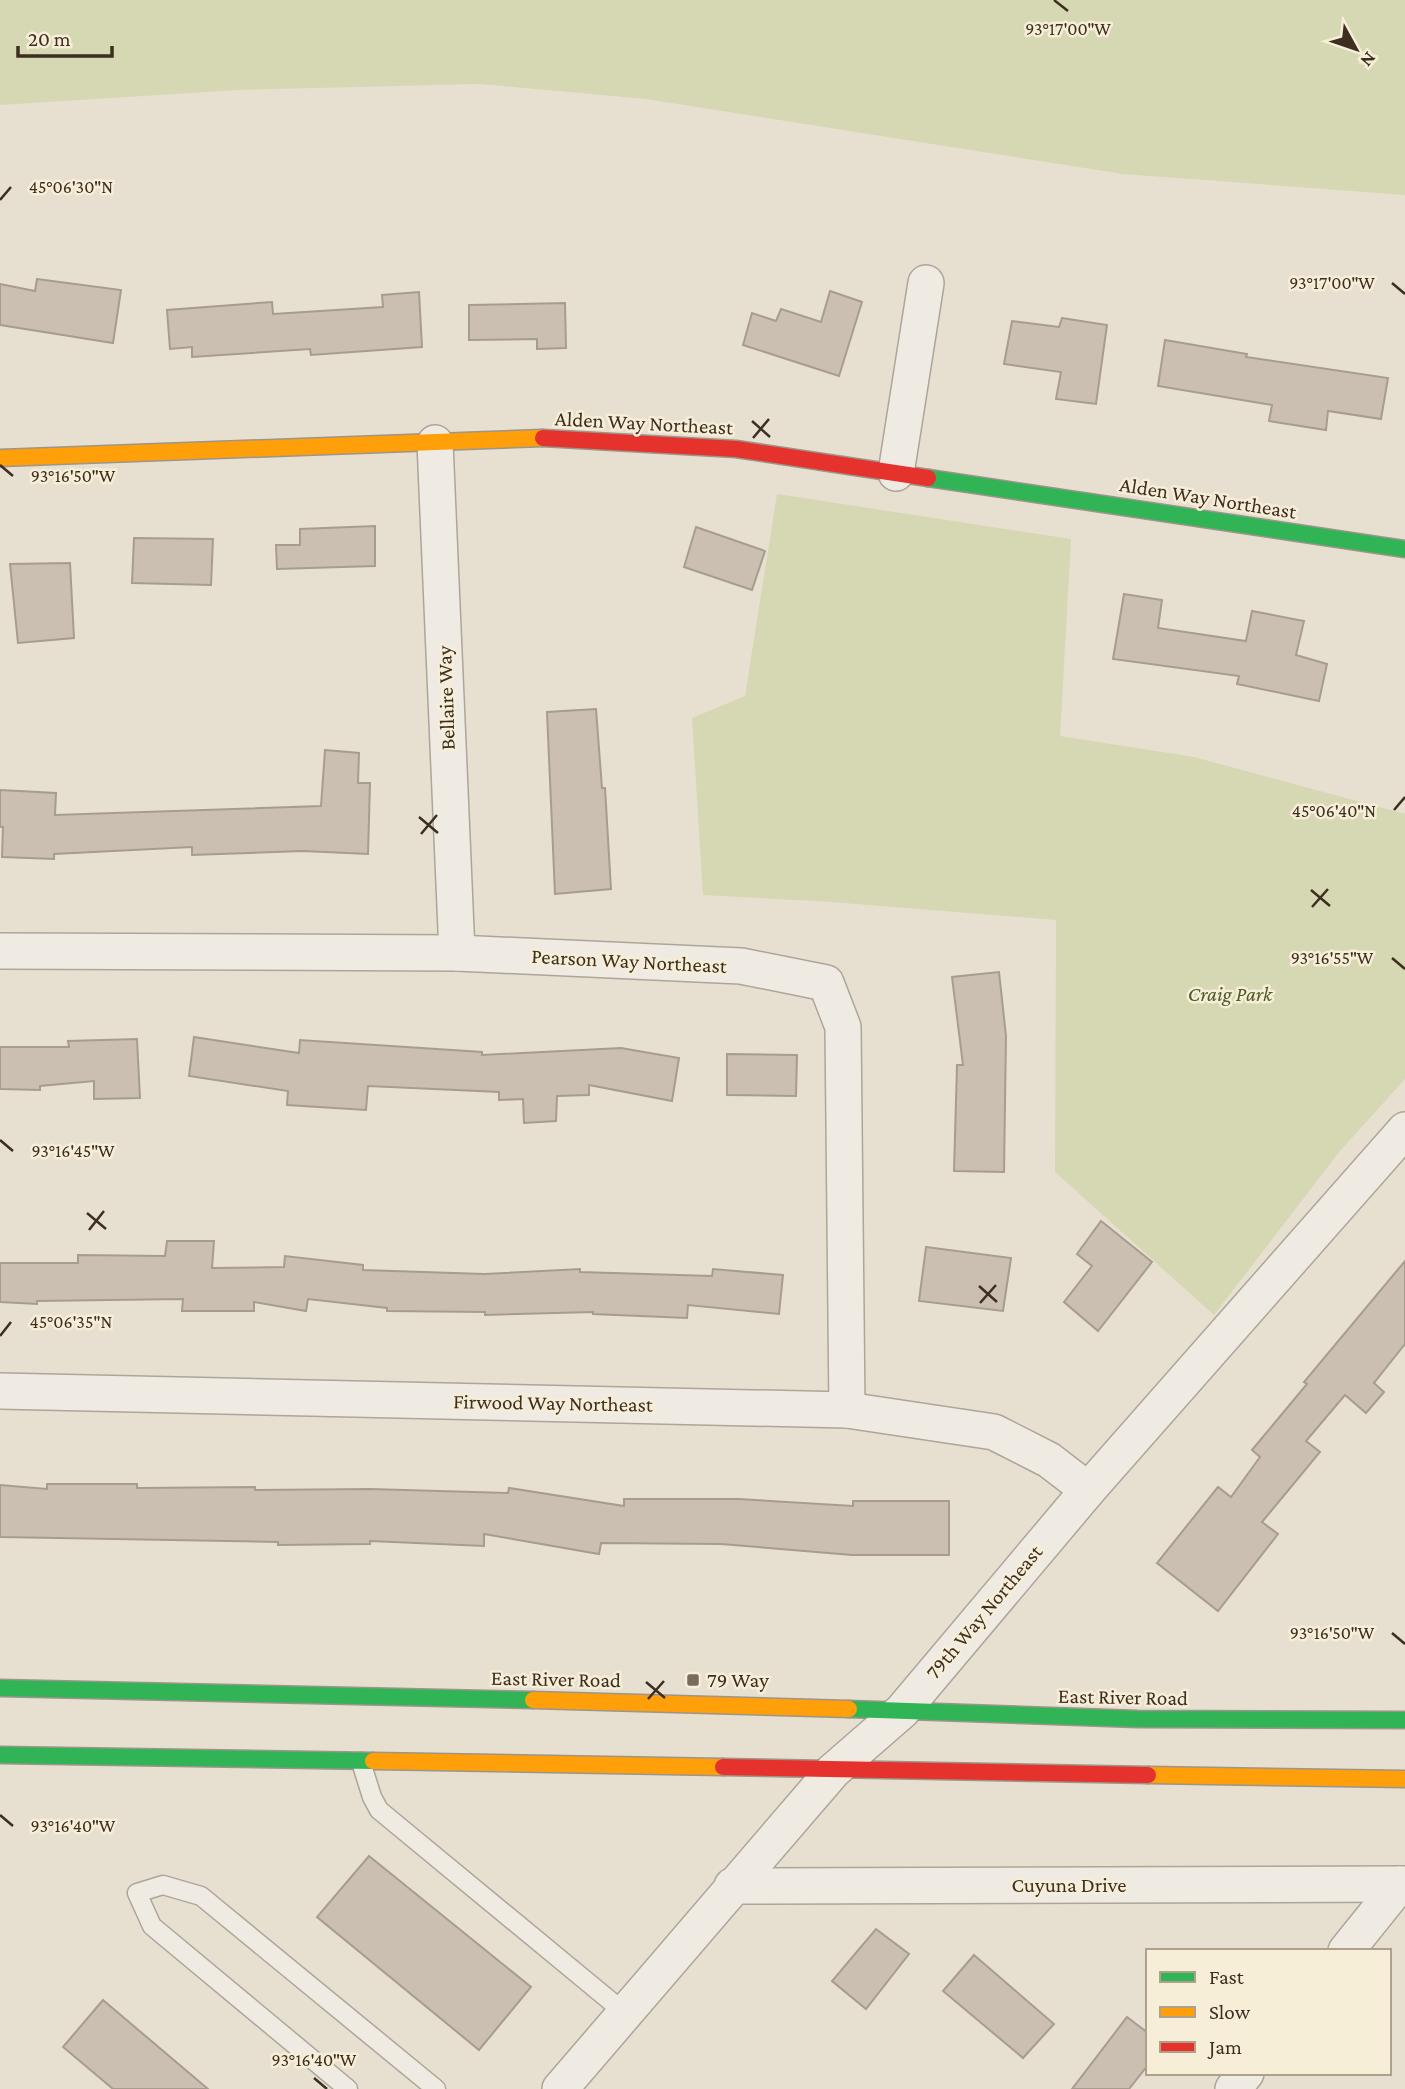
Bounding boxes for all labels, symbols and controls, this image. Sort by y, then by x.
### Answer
scale bar [18,14,112,58]
north arrow [1321,14,1391,84]
text: 93°17'00"W [1025,19,1111,39]
text: 20 m [28,27,71,51]
text: N [1356,48,1381,71]
text: 45°06'30"N [29,177,113,197]
text: 93°17'00"W [1289,273,1375,293]
street label: Alden Way Northeast [554,406,735,440]
text: 93°16'50"W [31,466,116,486]
street label: Alden Way Northeast [1118,472,1299,524]
street label: Bellaire Way [432,645,460,751]
text: 45°06'40"N [1292,801,1376,821]
street label: Pearson Way Northeast [531,944,728,978]
text: 93°16'55"W [1291,948,1374,968]
park label: Craig Park [1188,982,1273,1006]
text: 93°16'45"W [31,1141,115,1161]
text: 45°06'35"N [30,1312,113,1332]
street label: Firwood Way Northeast [453,1389,654,1417]
street label: 79th Way Northeast [921,1539,1048,1684]
text: 93°16'50"W [1290,1623,1375,1643]
street label: East River Road [491,1666,621,1692]
place label: 79 Way [707,1668,769,1692]
marker: 79 Way [685,1672,701,1688]
street label: East River Road [1058,1684,1188,1710]
text: 93°16'40"W [31,1816,116,1836]
street label: Cuyuna Drive [1012,1873,1126,1897]
legend [1146,1949,1391,2075]
text: Fast [1209,1965,1245,1989]
text: Slow [1209,2000,1251,2024]
text: Jam [1207,2035,1242,2059]
text: 93°16'40"W [272,2050,357,2070]

